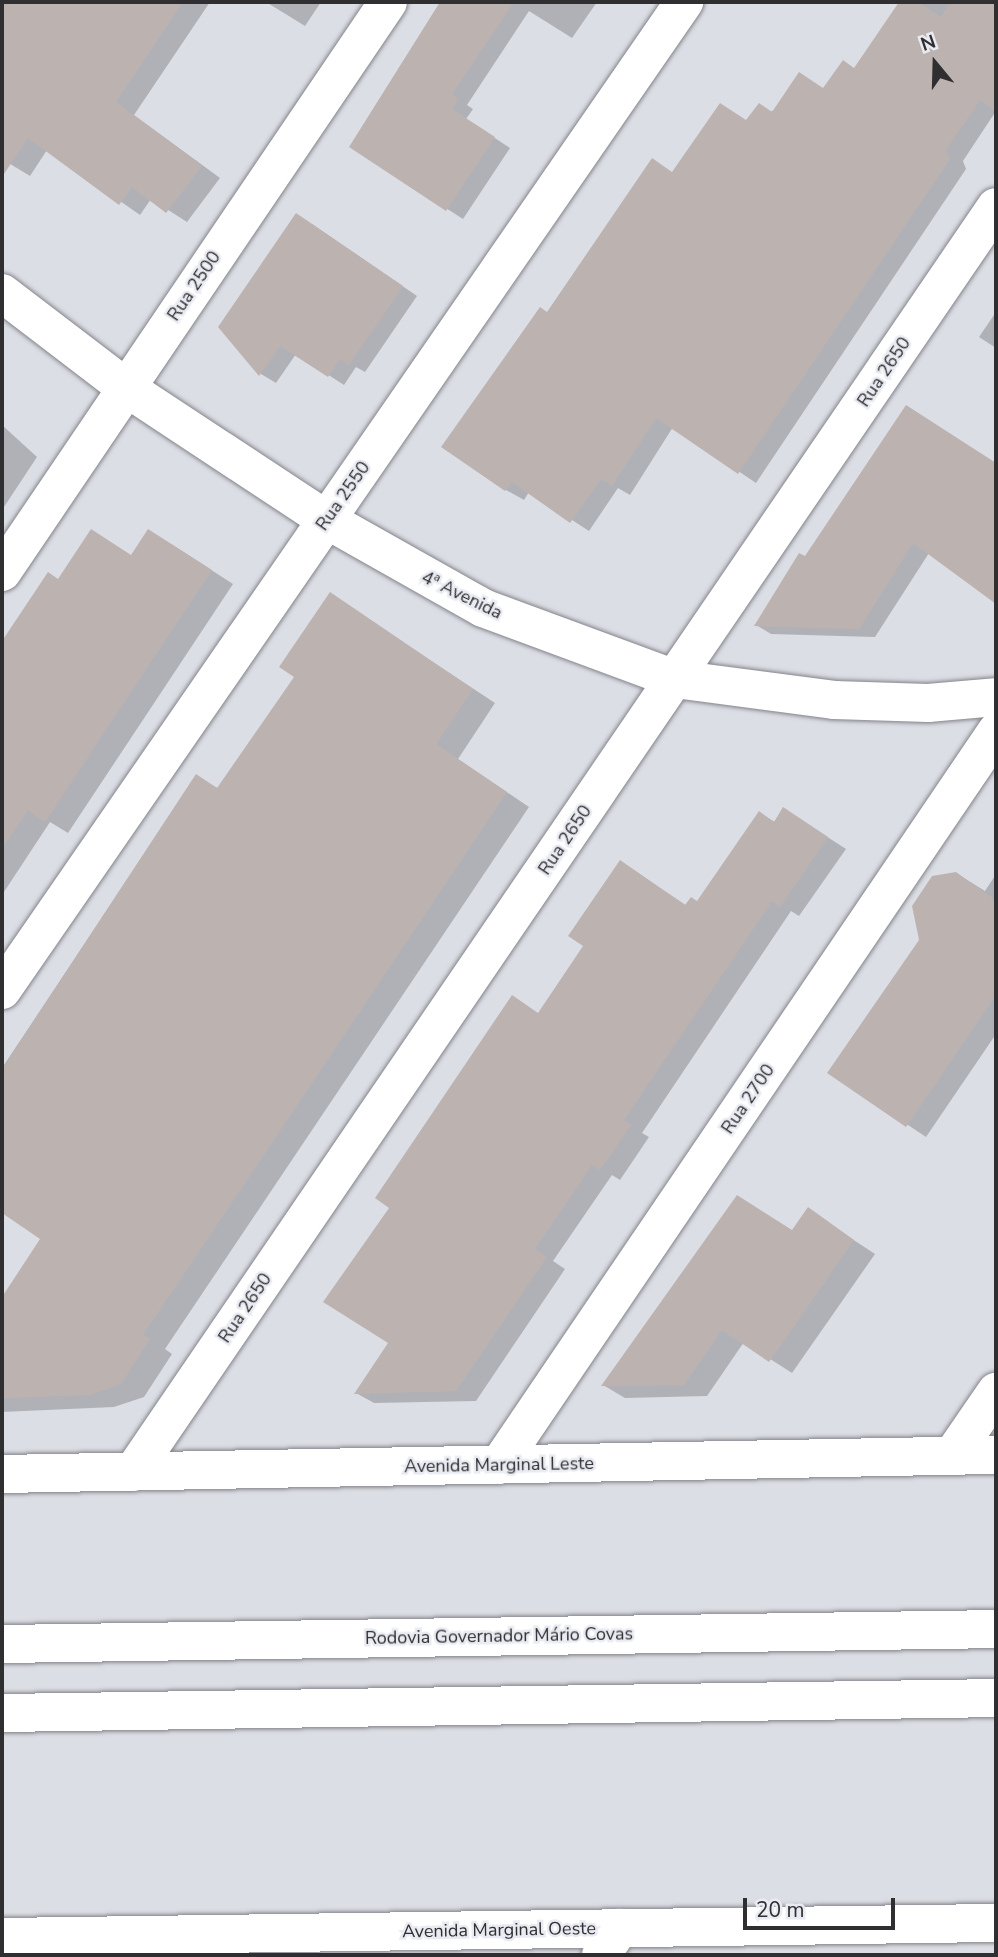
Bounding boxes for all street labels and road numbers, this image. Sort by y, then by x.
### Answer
street label: Rua 2500 [163,247,225,325]
street label: Rua 2650 [853,333,915,411]
street label: Rua 2550 [311,457,375,535]
street label: 4ª Avenida [418,566,506,624]
street label: Rua 2650 [534,801,596,879]
street label: Rua 2700 [717,1060,779,1138]
street label: Rua 2650 [214,1269,276,1347]
street label: Avenida Marginal Leste [404,1453,594,1477]
street label: Rodovia Governador Mário Covas [365,1623,633,1649]
street label: Avenida Marginal Oeste [402,1918,596,1942]

